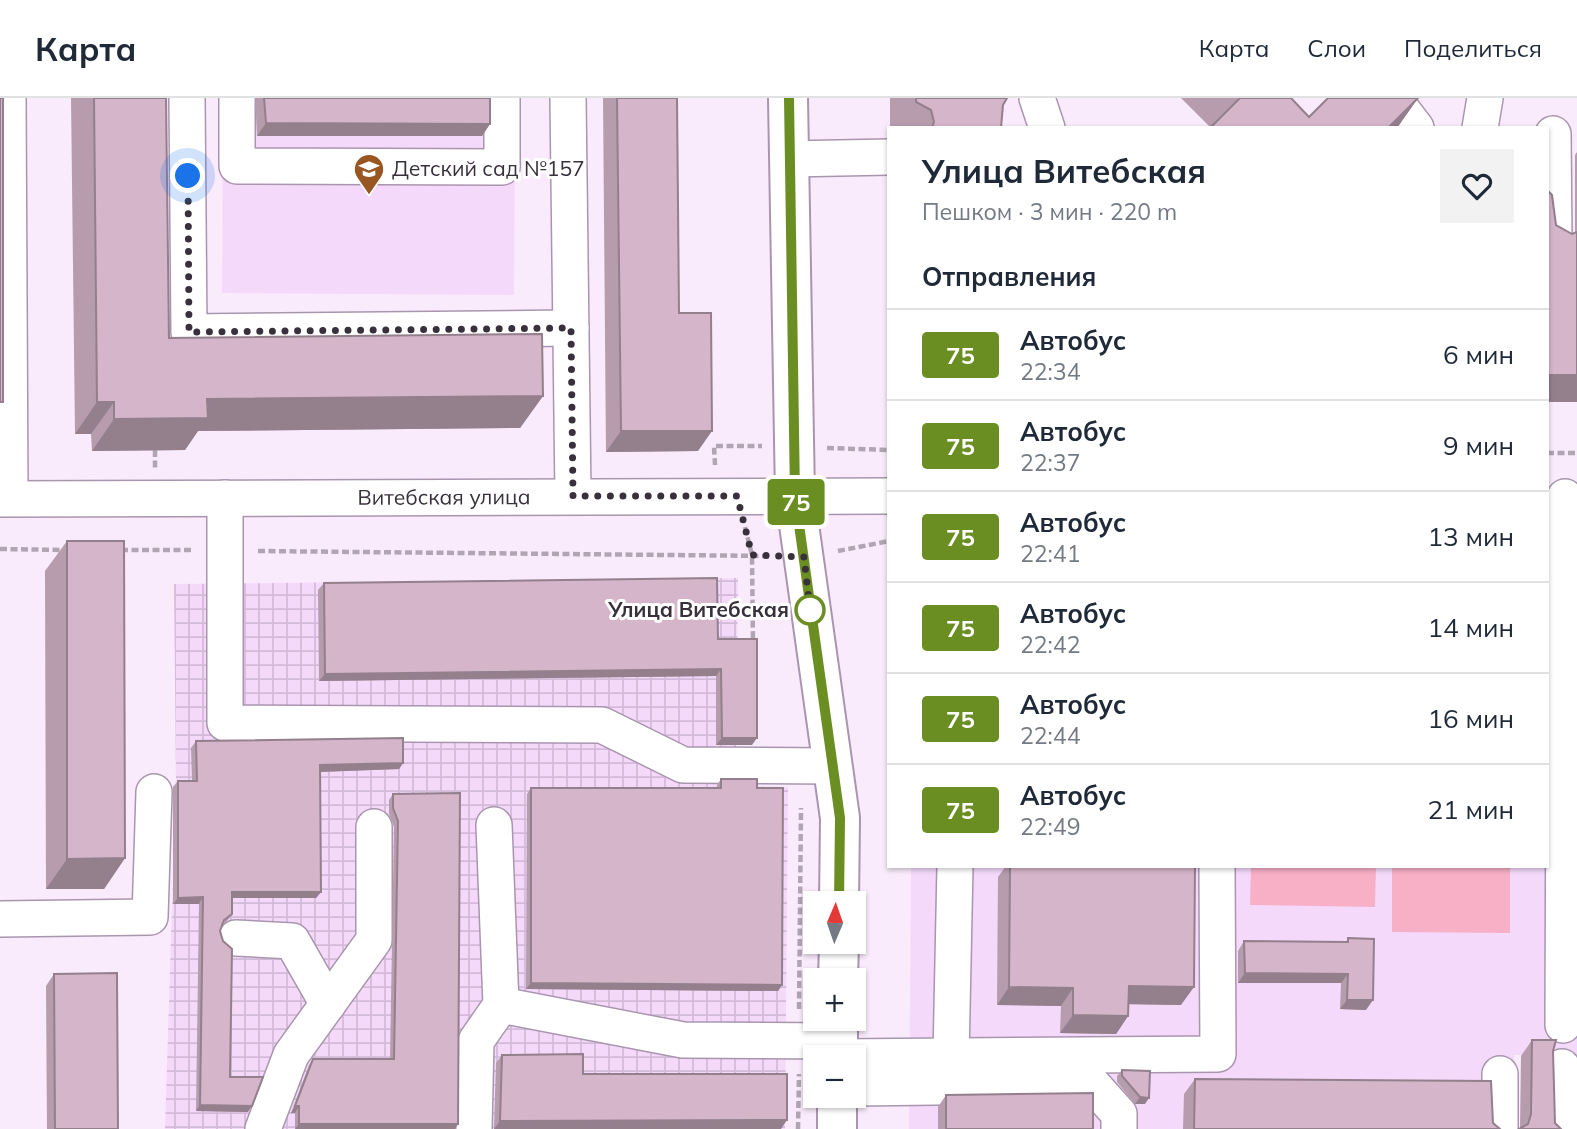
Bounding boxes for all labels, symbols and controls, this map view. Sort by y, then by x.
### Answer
text: Карта [35,28,137,69]
text: Карта [1199,33,1269,63]
text: Слои [1307,33,1366,63]
text: Поделиться [1404,33,1542,63]
button: heart [1440,149,1514,223]
text: Улица Витебская [922,150,1206,191]
school or university icon: Детский сад №157 [352,152,386,196]
place label: Детский сад №157 [392,155,585,181]
your location [170,158,205,193]
text: Пешком · 3 мин · 220 m [922,197,1177,226]
text: Отправления [922,260,1096,293]
text: Автобус [1020,324,1126,357]
text: 6 мин [1443,338,1514,371]
text: 75 [946,340,975,370]
text: 22:34 [1020,357,1080,386]
text: Автобус [1020,415,1126,448]
text: 9 мин [1443,429,1514,462]
text: 75 [946,431,975,461]
text: 22:37 [1020,448,1080,477]
line badge: 75 [764,479,828,525]
street label: Витебская улица [357,483,531,510]
text: 75 [782,487,810,517]
text: Автобус [1020,506,1126,539]
text: 13 мин [1427,520,1514,553]
text: 75 [946,522,975,552]
text: 22:41 [1020,539,1080,568]
marker: Улица Витебская [795,595,825,625]
place label: Улица Витебская [607,596,789,622]
text: Автобус [1020,597,1126,630]
text: 14 мин [1427,611,1514,644]
text: 75 [946,613,975,643]
text: 22:42 [1020,630,1080,659]
text: Автобус [1020,688,1126,721]
text: 16 мин [1427,702,1514,735]
text: 75 [946,704,975,734]
text: 22:44 [1020,721,1080,750]
text: Автобус [1020,779,1126,812]
text: 21 мин [1427,793,1514,826]
text: 75 [946,795,975,825]
text: 22:49 [1020,812,1080,841]
north arrow [803,891,866,954]
map controls [803,891,866,1108]
button: + [803,968,866,1031]
button: − [803,1045,866,1108]

